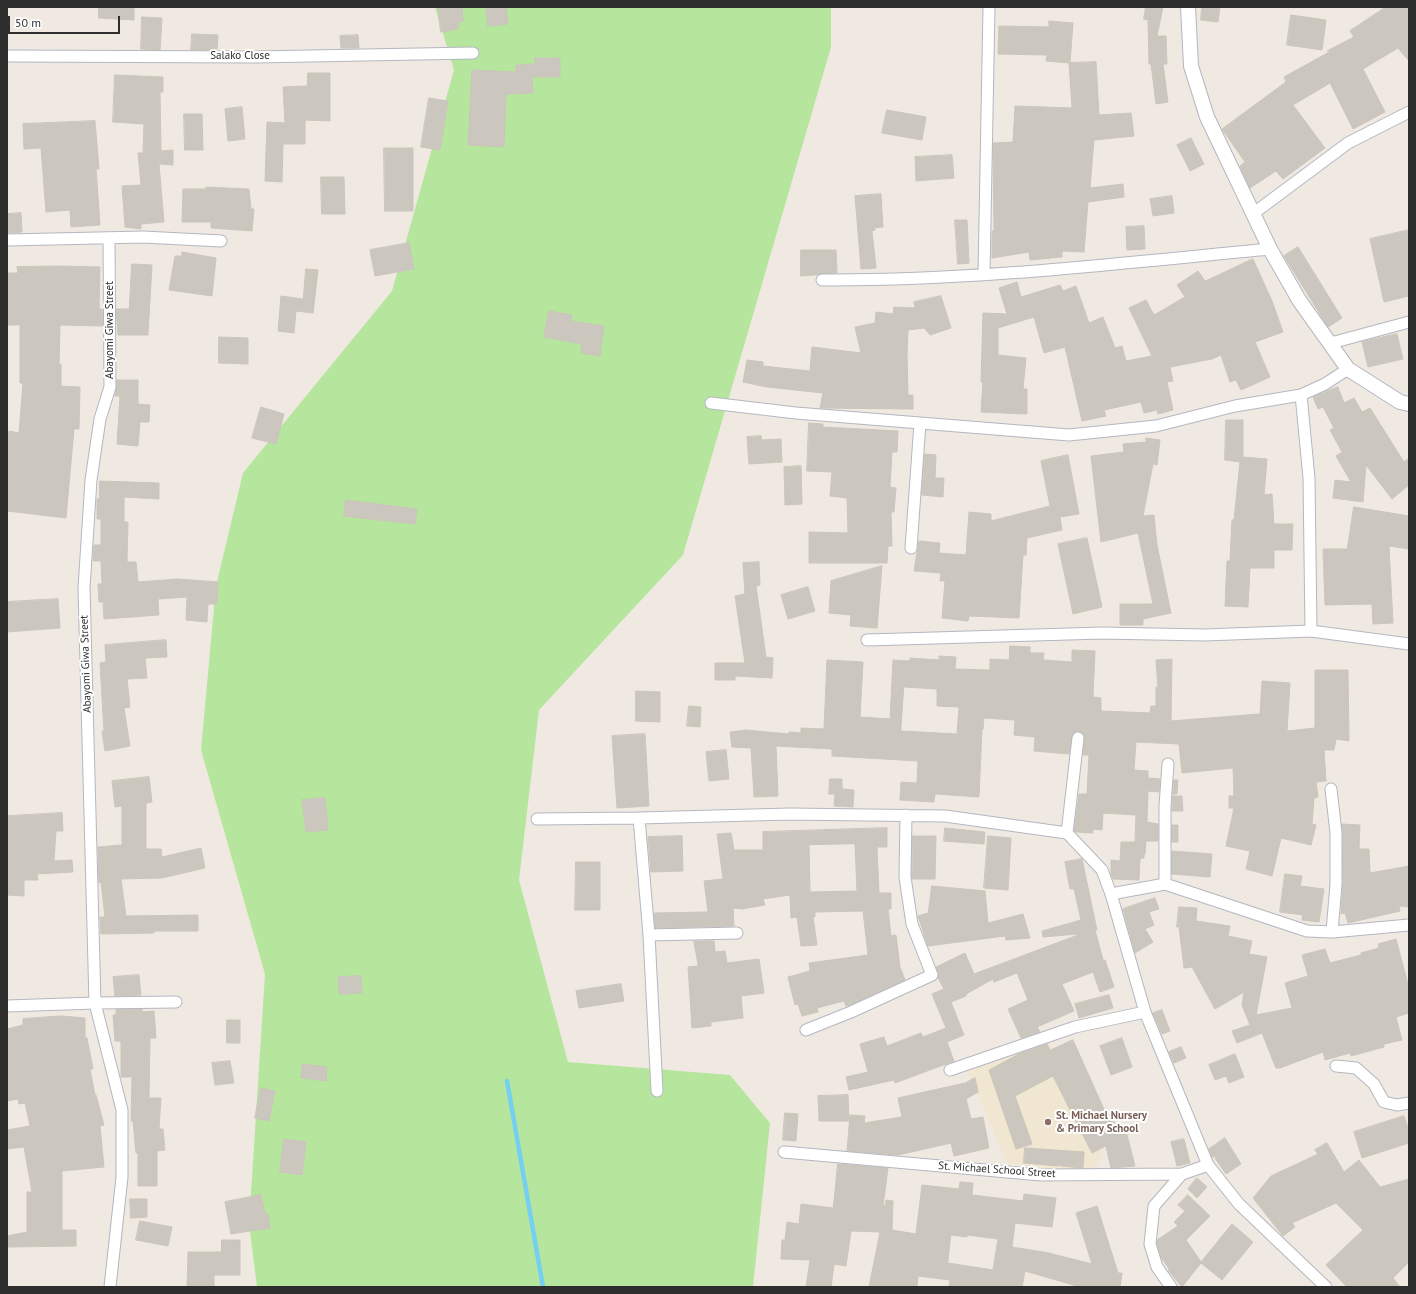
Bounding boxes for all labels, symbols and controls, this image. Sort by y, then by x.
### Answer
scale bar [10,8,122,34]
text: 50 m [15,15,41,30]
street label: Salako Close [210,49,270,63]
street label: Abayomi Giwa Street [103,281,117,379]
street label: Abayomi Giwa Street [78,615,94,713]
place label: St. Michael Nursery & Primary School [1056,1109,1147,1135]
marker: St. Michael Nursery & Primary School [1043,1117,1053,1127]
street label: St. Michael School Street [938,1159,1056,1181]

